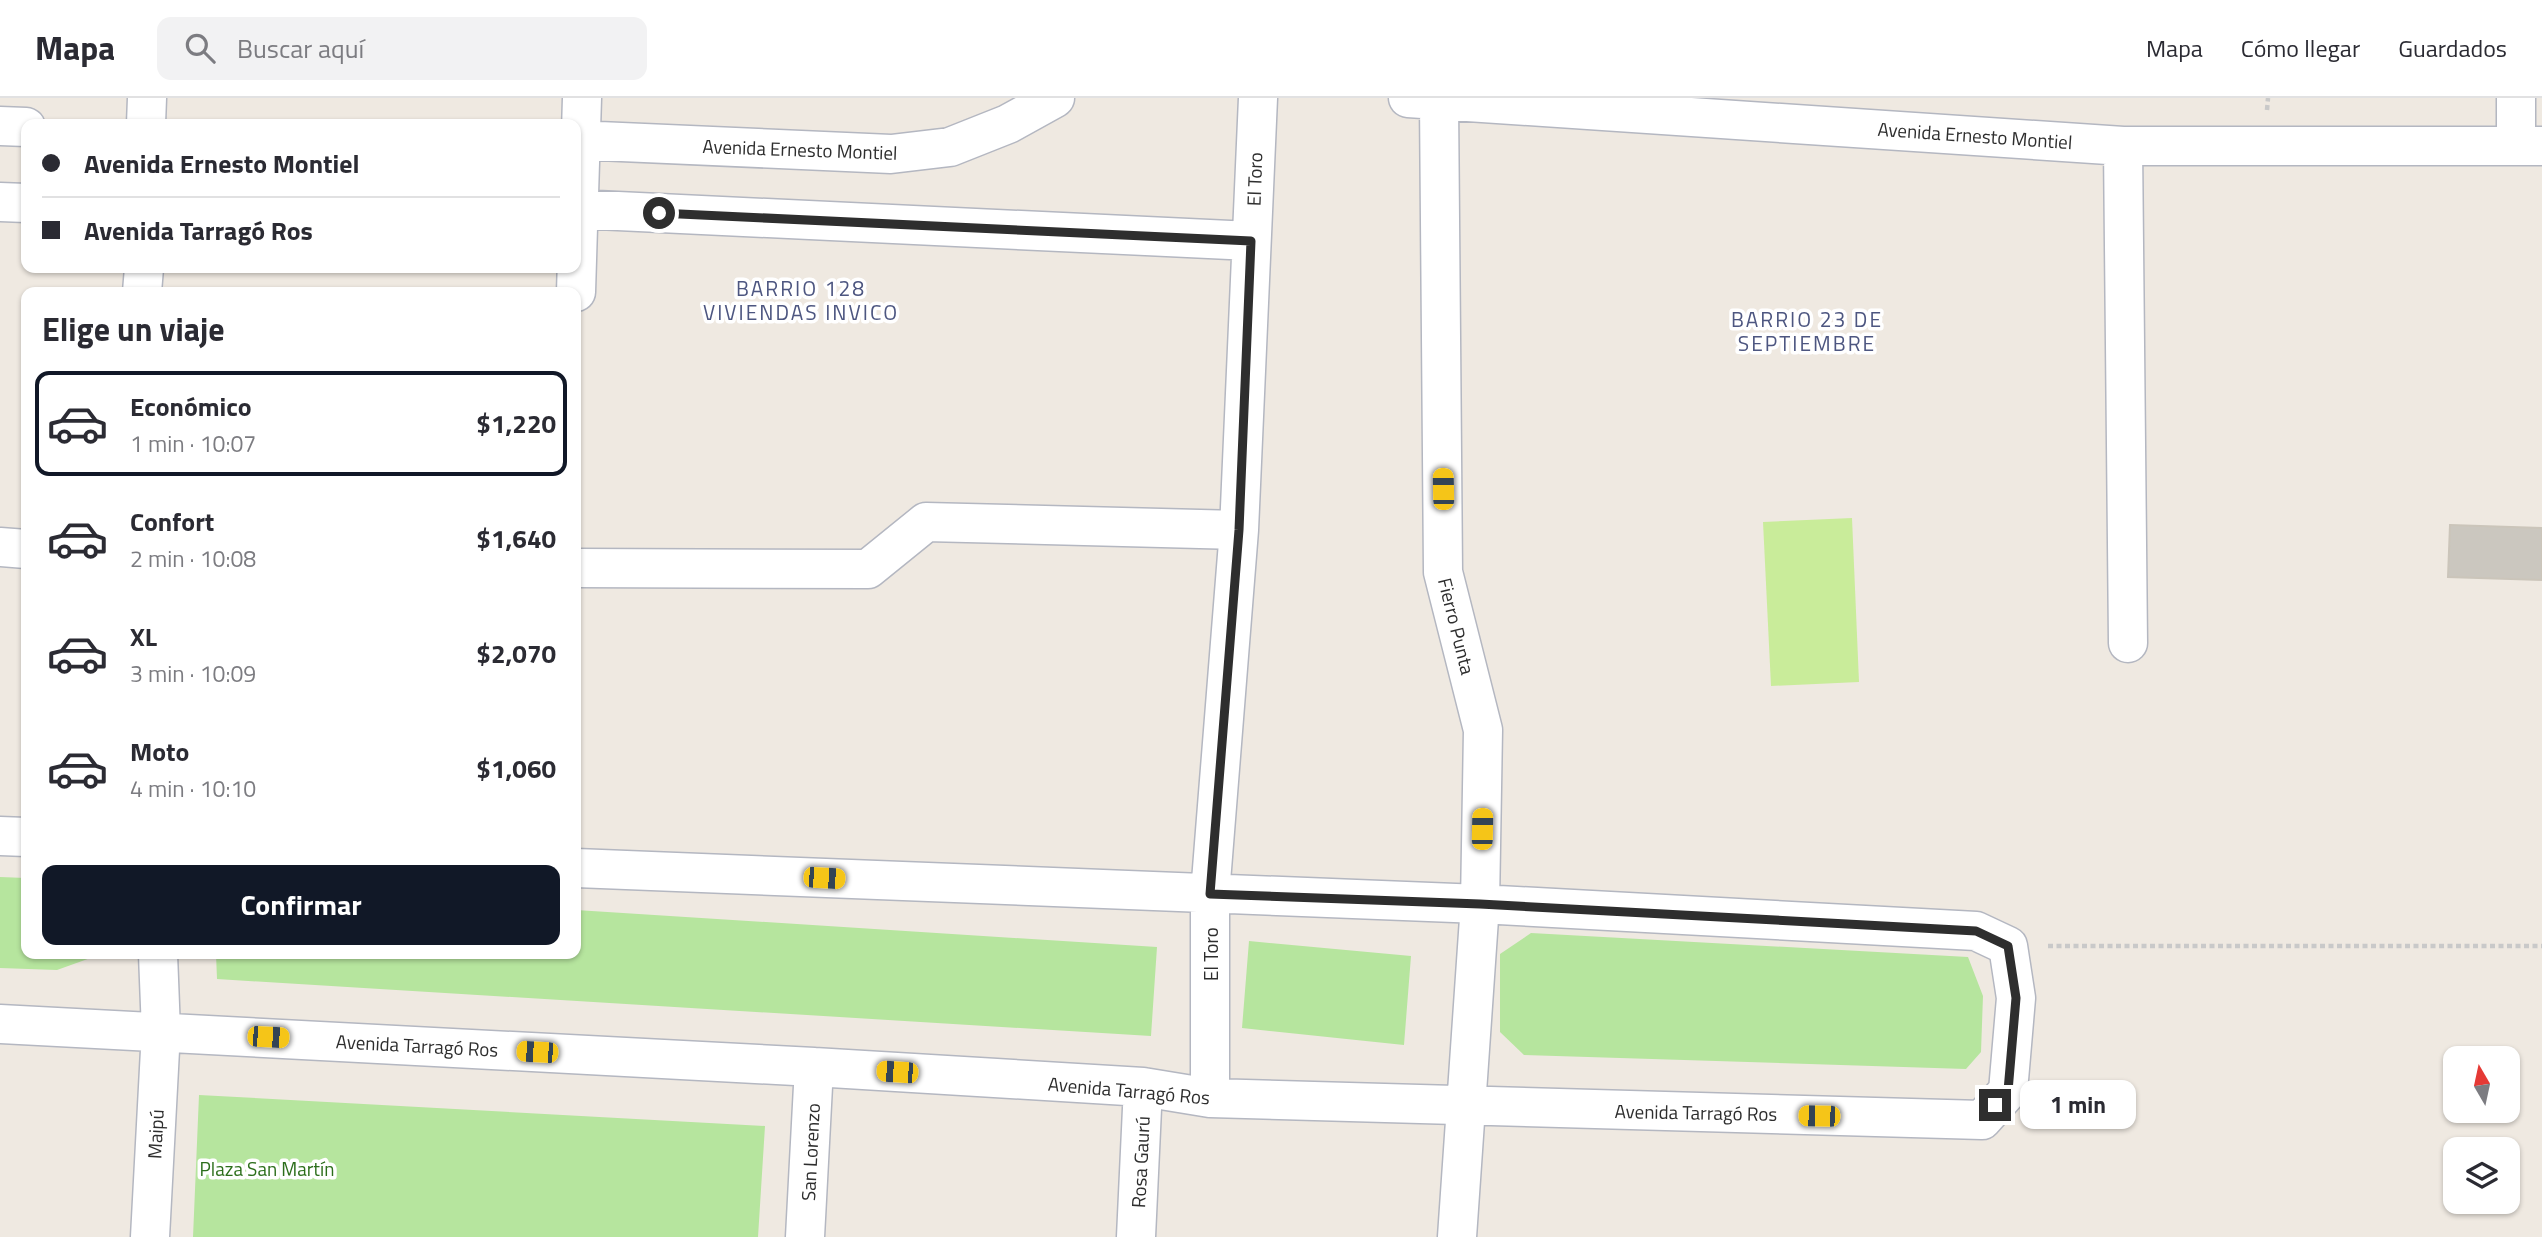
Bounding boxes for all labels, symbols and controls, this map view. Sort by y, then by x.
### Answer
search box [157,17,647,80]
text: Mapa [35,23,115,73]
icon: search [181,29,219,67]
text: Buscar aquí [237,29,364,68]
text: Mapa [2146,30,2203,66]
text: Cómo llegar [2241,30,2360,66]
text: Guardados [2398,30,2507,66]
street label: Avenida Ernesto Montiel [1877,114,2073,156]
street label: Avenida Ernesto Montiel [702,131,898,167]
text: Avenida Ernesto Montiel [84,144,360,183]
street label: El Toro [1239,152,1269,206]
route start [643,197,675,229]
text: Avenida Tarragó Ros [84,211,313,250]
district label: BARRIO 128 VIVIENDAS INVICO [703,272,899,328]
district label: BARRIO 23 DE SEPTIEMBRE [1731,303,1883,359]
text: Elige un viaje [42,305,225,353]
text: Económico [130,387,252,426]
icon: car [46,392,109,455]
text: $1,220 [476,404,556,443]
text: 1 min · 10:07 [130,426,256,461]
car [1433,468,1454,510]
text: Confort [130,502,214,541]
icon: car [46,507,109,570]
text: $1,640 [476,519,556,558]
text: 2 min · 10:08 [130,541,256,576]
street label: Fierro Punta [1431,575,1483,678]
text: XL [130,617,157,656]
icon: car [46,622,109,685]
text: $2,070 [476,634,556,673]
text: 3 min · 10:09 [130,656,256,691]
text: Moto [130,732,189,771]
icon: car [46,737,109,800]
text: $1,060 [476,749,556,788]
text: 4 min · 10:10 [130,771,256,806]
car [1472,808,1493,850]
button: Confirmar [42,865,560,945]
car [803,866,846,890]
street label: El Toro [1196,927,1225,981]
car [247,1025,290,1049]
street label: Avenida Tarragó Ros [335,1026,499,1064]
car [516,1040,559,1064]
north arrow [2443,1046,2520,1124]
map controls [2443,1046,2520,1214]
car [876,1060,919,1084]
street label: Avenida Tarragó Ros [1047,1068,1211,1112]
callout: 1 min [2020,1080,2135,1130]
text: 1 min [2050,1087,2106,1122]
route end [1979,1089,2011,1121]
street label: Avenida Tarragó Ros [1614,1096,1778,1128]
street label: San Lorenzo [793,1102,827,1202]
car [1798,1105,1841,1127]
street label: Maipú [139,1108,171,1160]
street label: Rosa Gaurú [1123,1115,1157,1209]
button: layers [2443,1137,2520,1214]
park label: Plaza San Martín [200,1154,334,1183]

